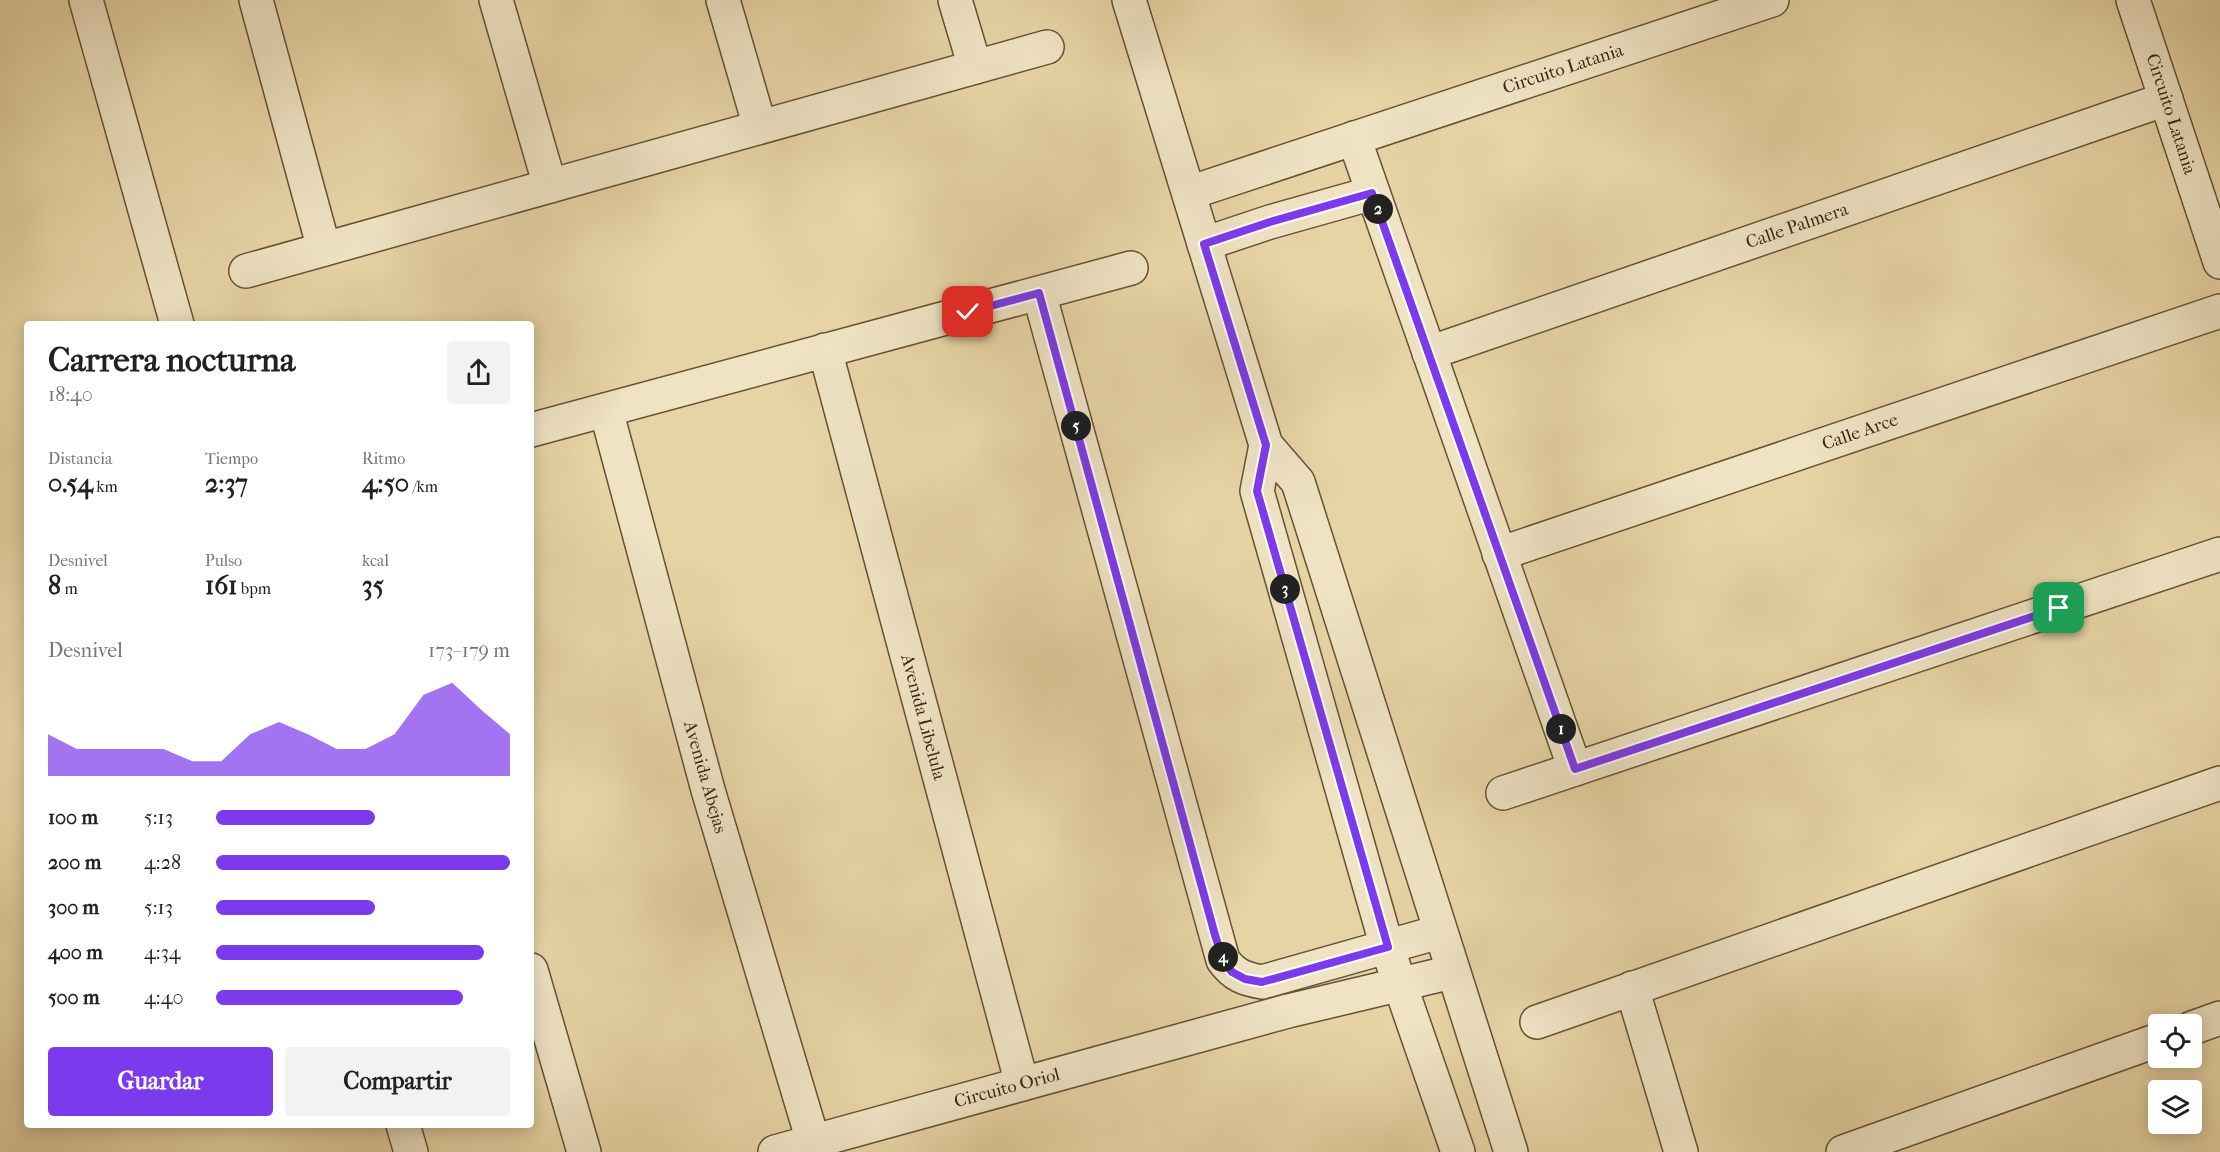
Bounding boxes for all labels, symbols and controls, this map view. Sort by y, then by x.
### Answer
street label: Circuito Latania [1500,39,1627,98]
street label: Circuito Latania [2142,51,2201,178]
pin: 2 [1363,194,1393,224]
street label: Calle Palmera [1743,198,1852,253]
text: 2 [1374,199,1382,218]
pin [942,286,993,337]
icon: check [951,295,984,328]
text: Carrera nocturna [48,341,295,380]
button: share [447,341,510,404]
text: 18:40 [48,383,93,406]
street label: Calle Arce [1819,409,1901,455]
pin: 5 [1061,411,1091,441]
text: 5 [1073,416,1079,435]
text: Distancia [48,449,112,468]
text: Tiempo [205,449,258,468]
text: Ritmo [362,449,405,468]
text: 0.54 [48,468,93,499]
text: 2:37 [205,468,248,499]
text: 4:50 [362,468,409,499]
text: km [93,477,118,496]
text: /km [409,477,438,496]
text: Desnivel [48,551,108,570]
text: Pulso [205,551,242,570]
text: kcal [362,551,389,570]
text: 8 [48,570,61,601]
text: 161 [205,570,237,601]
text: 35 [362,570,384,601]
pin: 3 [1270,574,1300,604]
text: m [61,579,78,598]
text: bpm [237,579,271,598]
text: 3 [1282,579,1288,598]
pin [2033,582,2084,633]
icon: arrive [2042,591,2075,624]
text: Desnivel [48,639,123,662]
text: 173–179 m [428,639,510,662]
street label: Avenida Libelula [896,651,950,783]
pin: 1 [1546,714,1576,744]
street label: Avenida Abejas [679,717,731,836]
text: 1 [1558,719,1564,738]
text: 100 m [48,806,98,829]
text: 5:13 [144,806,173,829]
text: 200 m [48,851,101,874]
text: 4:28 [144,851,181,874]
text: 300 m [48,896,99,919]
text: 5:13 [144,896,173,919]
text: 400 m [48,941,103,964]
text: 4:34 [144,941,181,964]
pin: 4 [1208,942,1238,972]
text: 4 [1218,947,1228,966]
text: 500 m [48,986,100,1009]
text: 4:40 [144,986,184,1009]
map controls [2148,1014,2202,1134]
button: locate [2148,1014,2202,1068]
button: Guardar [48,1047,273,1116]
button: Compartir [285,1047,510,1116]
street label: Circuito Oriol [952,1064,1062,1112]
button: layers [2148,1080,2202,1134]

